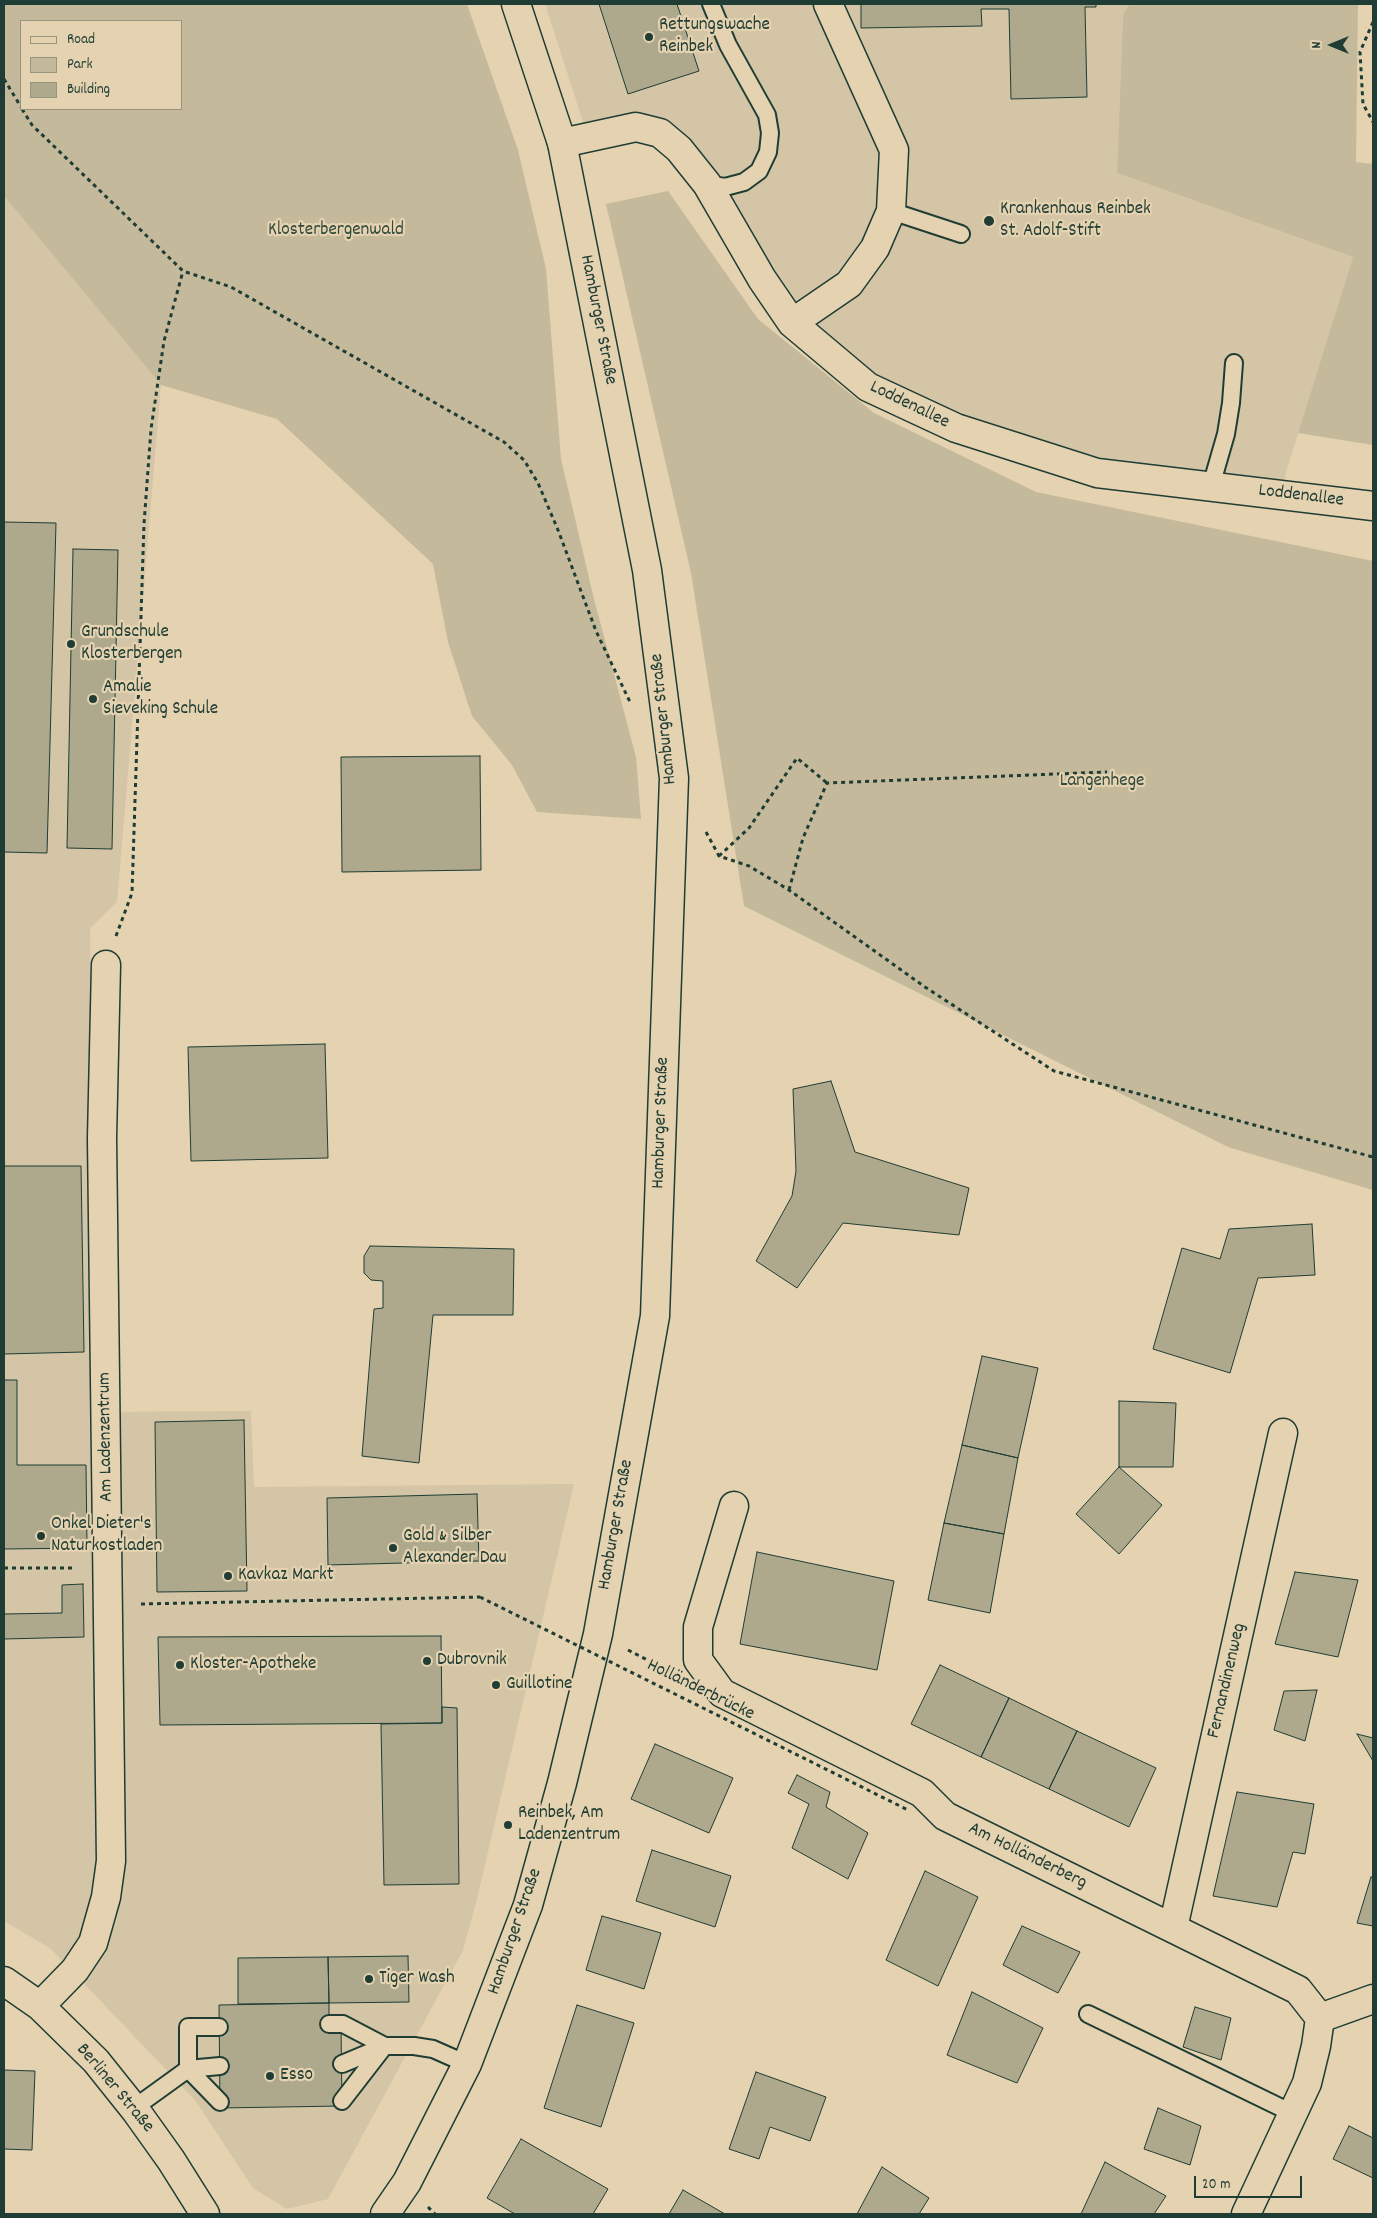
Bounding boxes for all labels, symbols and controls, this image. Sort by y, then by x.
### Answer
place label: Rettungswache Reinbek [659,15,770,59]
legend [20,20,182,110]
north arrow [1307,20,1357,70]
text: Road [67,29,95,51]
marker: Rettungswache Reinbek [643,31,655,43]
text: N [1307,42,1327,48]
text: Park [67,54,93,76]
text: Building [67,79,110,101]
place label: Krankenhaus Reinbek St. Adolf-Stift [1000,199,1151,243]
marker: Krankenhaus Reinbek St. Adolf-Stift [982,214,996,228]
park label: Klosterbergenwald [268,220,404,242]
street label: Hamburger Straße [573,253,621,387]
street label: Loddenallee [865,377,953,435]
street label: Loddenallee [1257,480,1345,514]
place label: Grundschule Klosterbergen [81,622,182,666]
marker: Grundschule Klosterbergen [65,638,77,650]
street label: Hamburger Straße [647,652,683,786]
place label: Amalie Sieveking Schule [103,677,218,721]
marker: Amalie Sieveking Schule [87,693,99,705]
park label: Langenhege [1060,771,1144,793]
street label: Hamburger Straße [648,1057,676,1189]
street label: Am Ladenzentrum [94,1372,120,1502]
street label: Hamburger Straße [594,1458,640,1592]
place label: Onkel Dieter's Naturkostladen [51,1514,162,1558]
place label: Gold & Silber Alexander Dau [403,1526,507,1570]
marker: Onkel Dieter's Naturkostladen [35,1530,47,1542]
marker: Gold & Silber Alexander Dau [387,1542,399,1554]
place label: Kavkaz Markt [238,1565,334,1587]
marker: Kavkaz Markt [222,1570,234,1582]
street label: Fernandinenweg [1204,1621,1252,1741]
place label: Dubrovnik [437,1650,507,1672]
place label: Kloster-Apotheke [190,1654,316,1676]
marker: Dubrovnik [421,1655,433,1667]
street label: Holländerbrücke [642,1655,758,1727]
marker: Kloster-Apotheke [174,1659,186,1671]
place label: Guillotine [506,1674,572,1696]
marker: Guillotine [490,1679,502,1691]
place label: Reinbek, Am Ladenzentrum [518,1803,620,1847]
street label: Am Holländerberg [964,1818,1090,1896]
marker: Reinbek, Am Ladenzentrum [502,1819,514,1831]
street label: Hamburger Straße [484,1866,548,1998]
place label: Tiger Wash [379,1968,455,1990]
marker: Tiger Wash [363,1973,375,1985]
street label: Berliner Straße [70,2040,158,2138]
place label: Esso [280,2065,313,2087]
marker: Esso [264,2070,276,2082]
scale bar [1197,2166,1304,2198]
text: 20 m [1202,2174,1230,2196]

